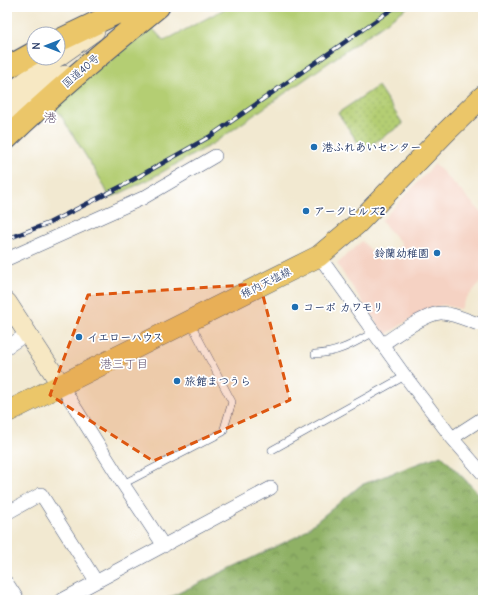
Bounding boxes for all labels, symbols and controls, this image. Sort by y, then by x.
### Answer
north arrow [26,26,66,66]
text: N [30,42,43,50]
street label: 国道40号 [60,51,102,91]
district label: 港 [43,110,57,125]
place label: 港ふれあいセンター [322,141,421,154]
marker: 港ふれあいセンター [309,142,319,152]
place label: アークヒルズ2 [314,205,386,218]
marker: アークヒルズ2 [301,206,311,216]
place label: 鈴蘭幼稚園 [374,247,429,260]
marker: 鈴蘭幼稚園 [432,248,442,258]
street label: 稚内天塩線 [239,265,293,301]
place label: コーポ カワモリ [303,301,384,314]
marker: コーポ カワモリ [290,302,300,312]
place label: イエローハウス [87,331,163,344]
marker: イエローハウス [74,332,84,342]
district label: 港三丁目 [100,357,148,371]
place label: 旅館まつうら [185,375,251,388]
marker: 旅館まつうら [172,376,182,386]

